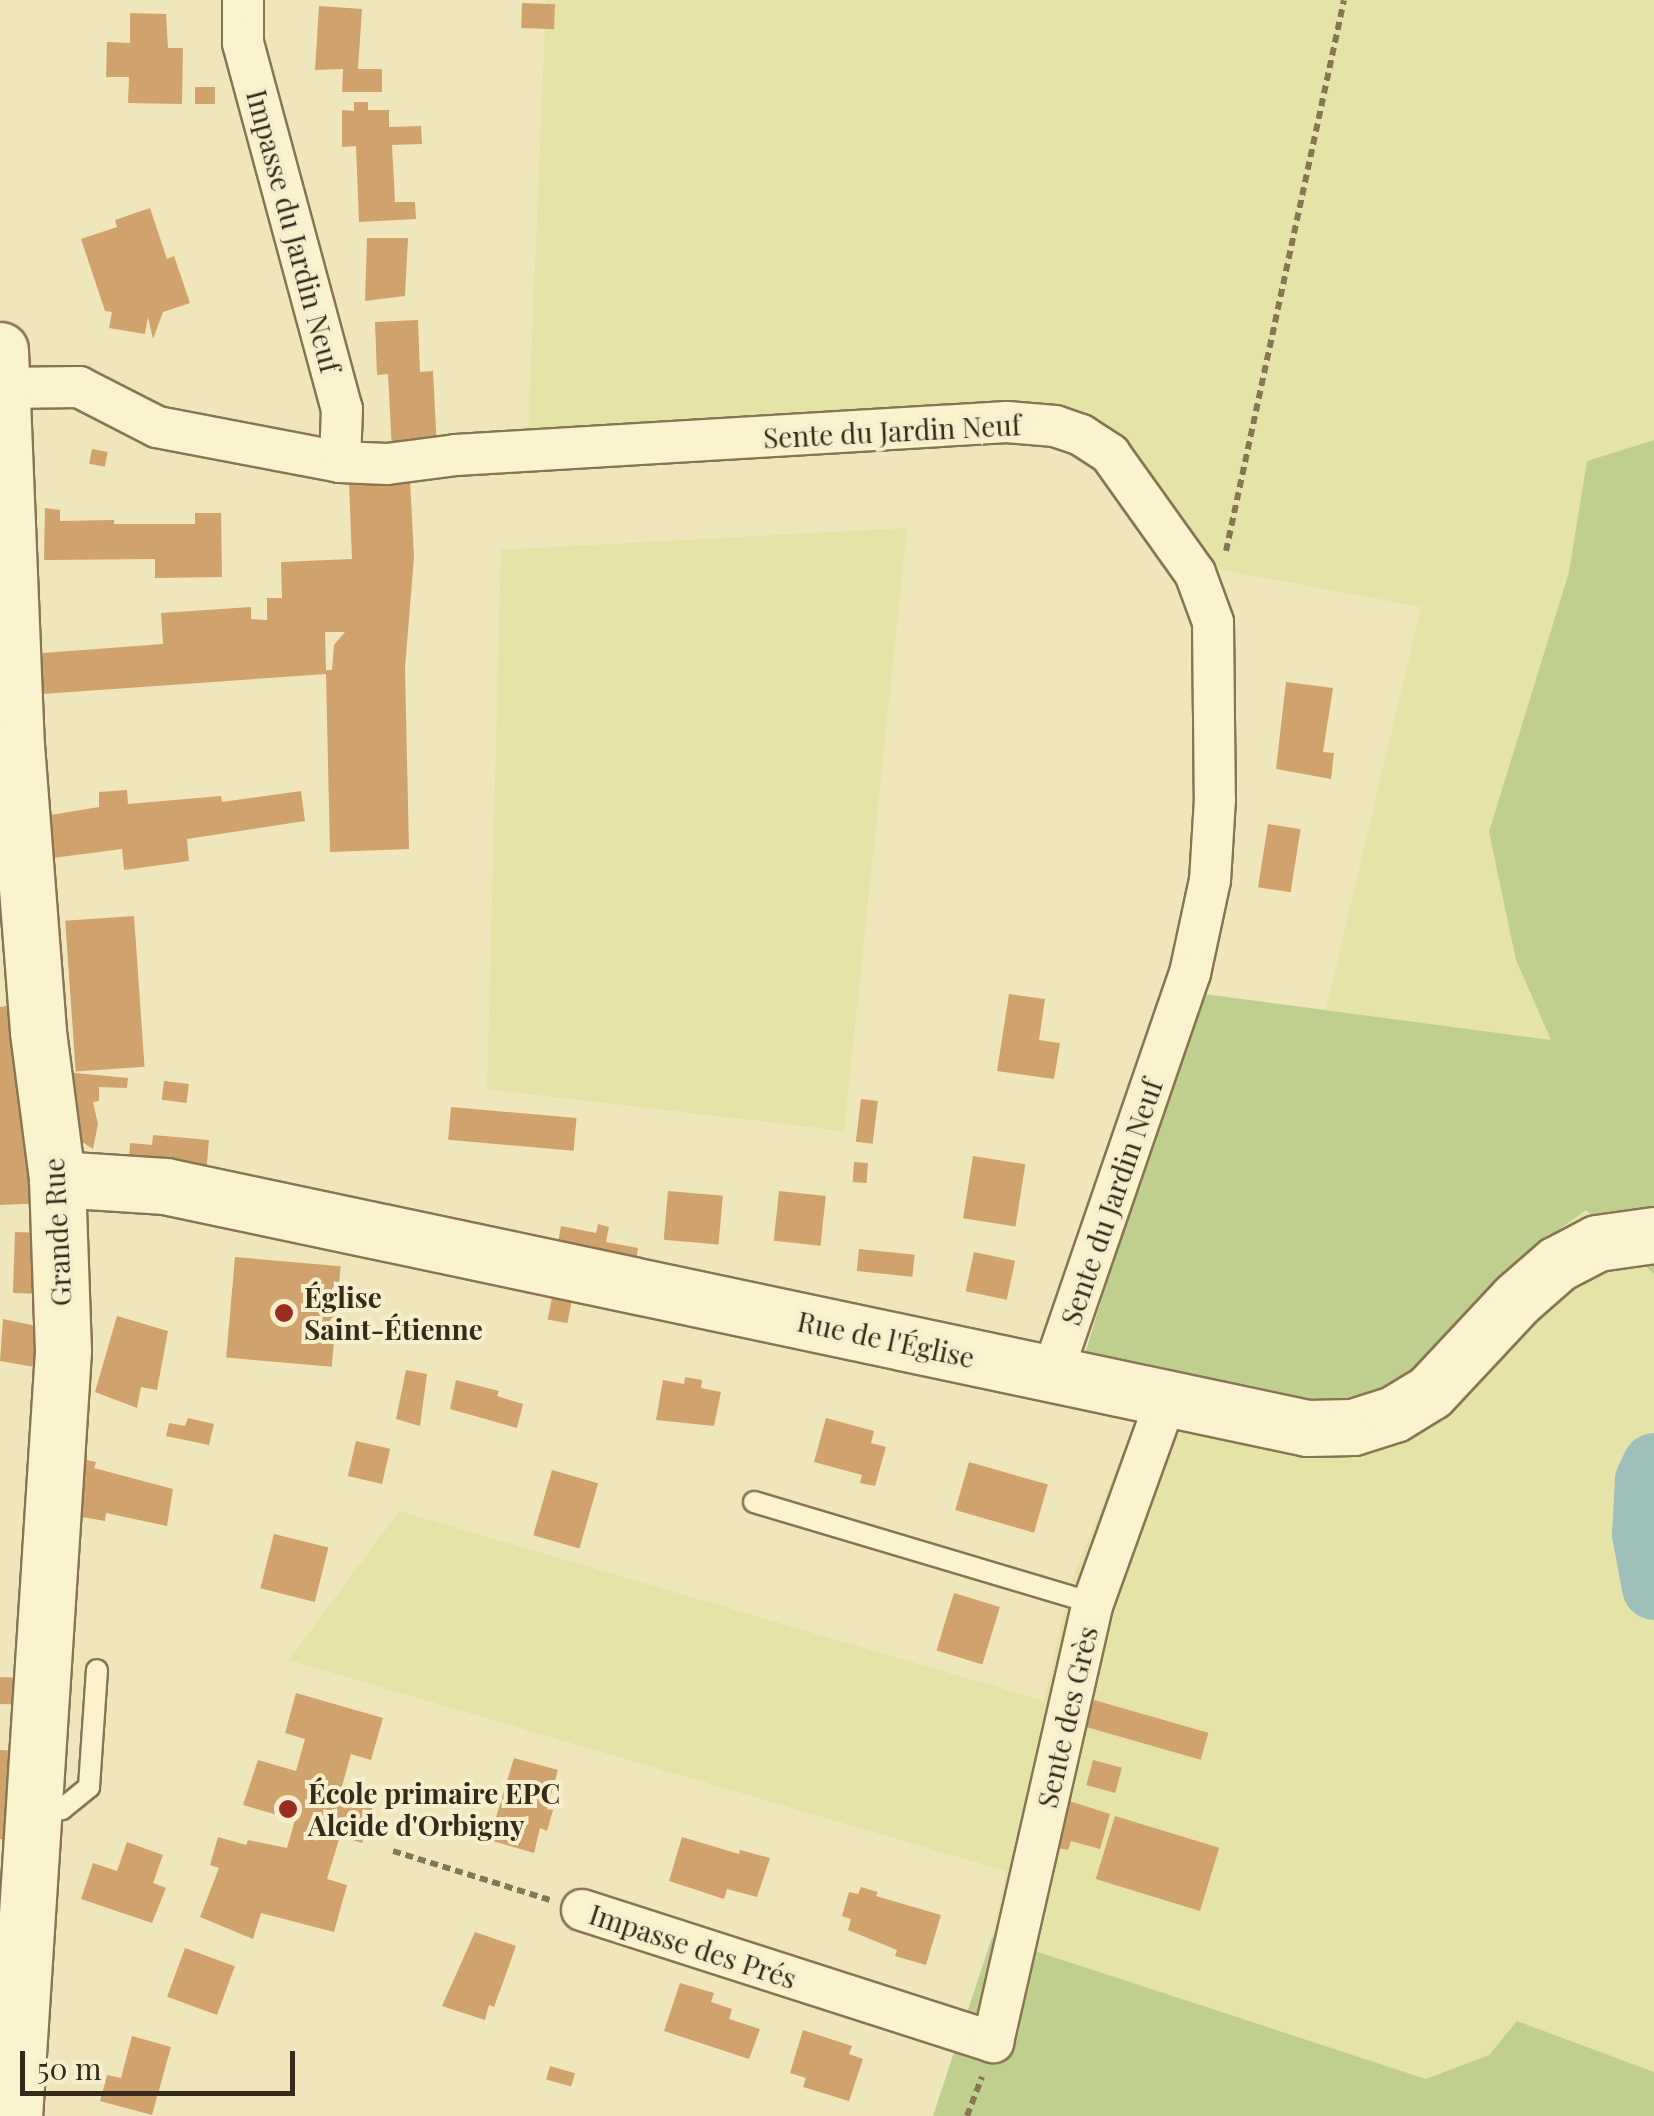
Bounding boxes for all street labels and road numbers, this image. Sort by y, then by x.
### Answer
street label: Impasse du Jardin Neuf [240,86,348,376]
street label: Sente du Jardin Neuf [762,407,1022,455]
street label: Sente du Jardin Neuf [1053,1075,1169,1329]
street label: Grande Rue [36,1157,78,1307]
street label: Rue de l'Église [794,1304,978,1374]
street label: Sente des Grès [1030,1623,1104,1811]
street label: Impasse des Prés [585,1897,801,1995]

